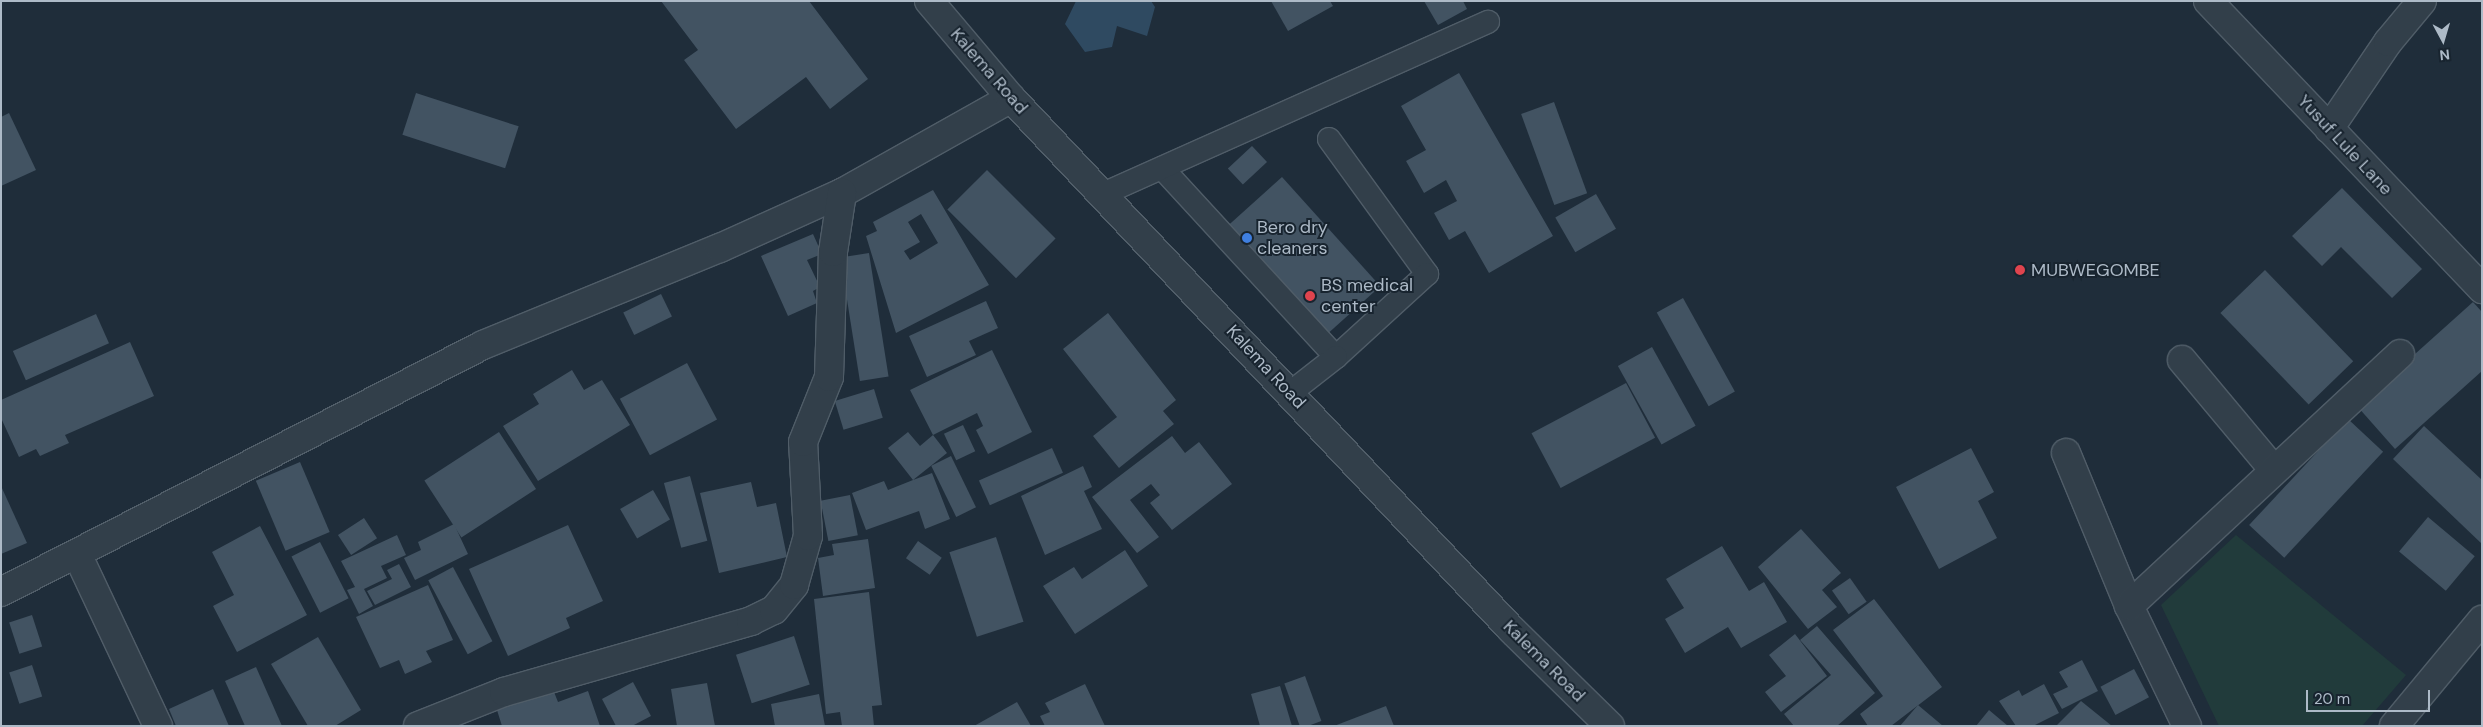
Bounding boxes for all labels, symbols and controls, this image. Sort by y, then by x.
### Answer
north arrow [2418,15,2468,65]
street label: Kalema Road [946,24,1032,118]
text: N [2439,45,2451,64]
street label: Yusuf Lule Lane [2293,90,2397,200]
place label: Bero dry cleaners [1257,217,1328,260]
marker: Bero dry cleaners [1241,232,1253,244]
place label: MUBWEGOMBE [2031,259,2160,281]
marker: MUBWEGOMBE [2013,263,2027,277]
place label: BS medical center [1321,275,1413,318]
marker: BS medical center [1303,289,1317,303]
street label: Kalema Road [1222,321,1310,413]
street label: Kalema Road [1499,616,1589,706]
scale bar [2308,680,2432,712]
text: 20 m [2314,689,2350,709]

